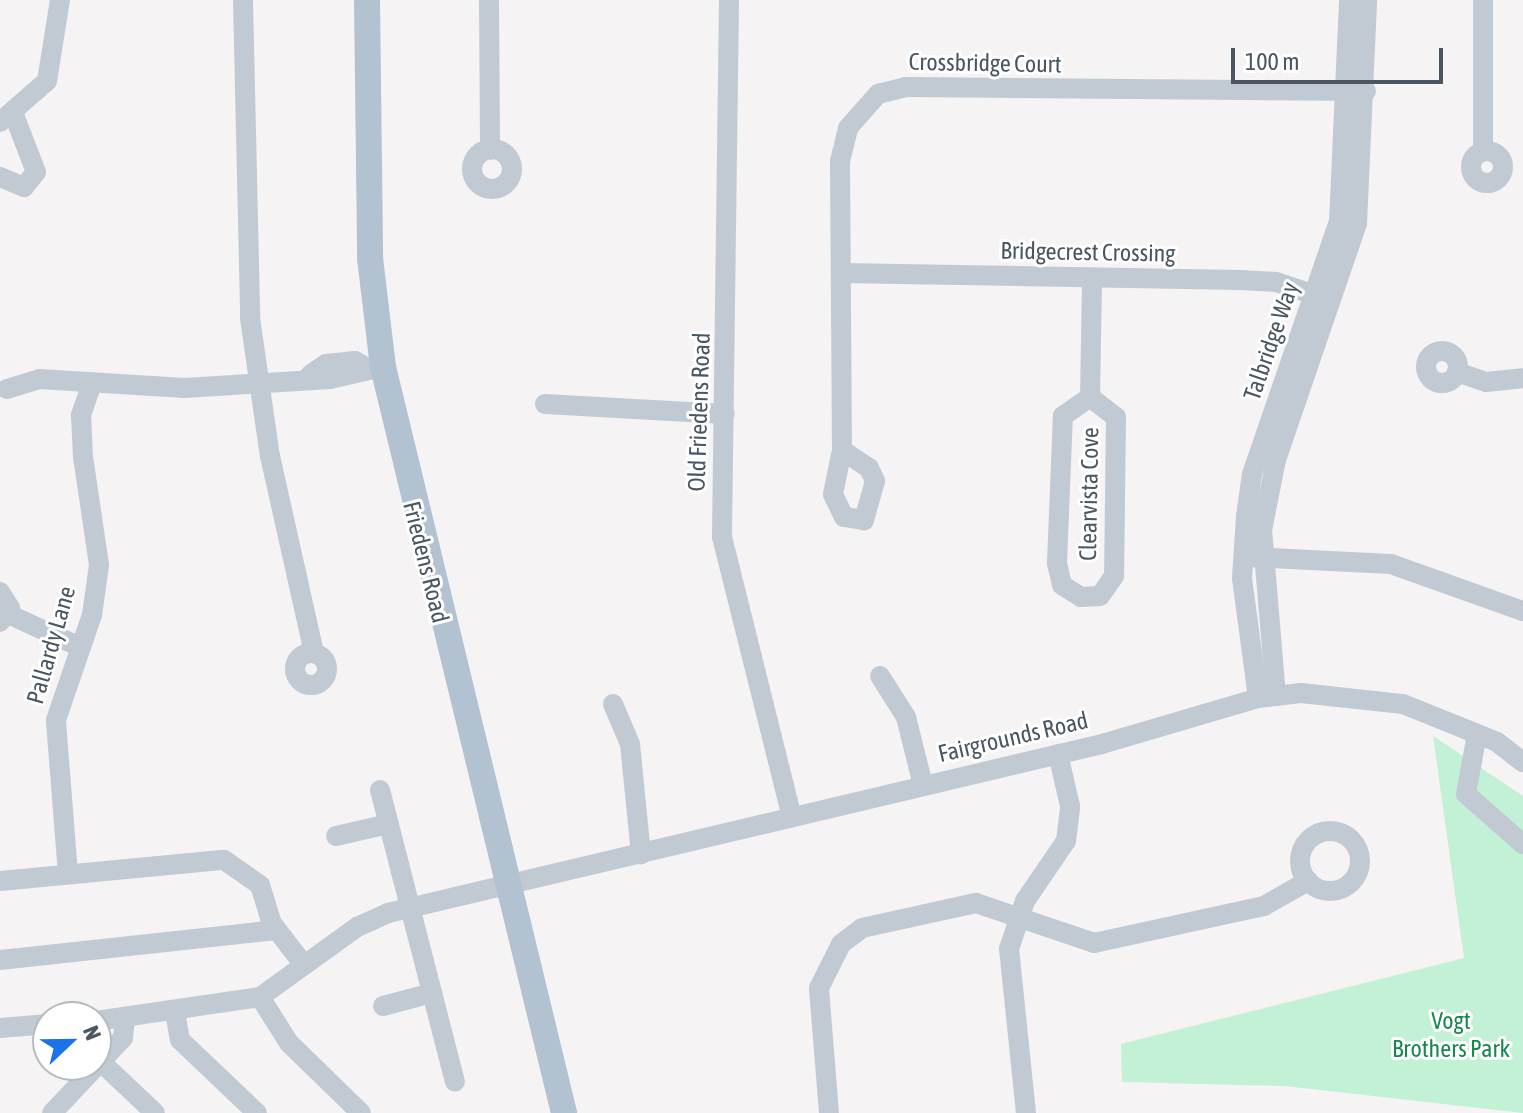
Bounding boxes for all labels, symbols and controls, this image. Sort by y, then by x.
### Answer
scale bar [1235,32,1447,82]
street label: Crossbridge Court [908,47,1062,79]
text: 100 m [1245,48,1299,75]
street label: Bridgecrest Crossing [1000,236,1176,268]
street label: Talbridge Way [1237,278,1305,404]
street label: Old Friedens Road [682,332,716,492]
street label: Clearvista Cove [1073,427,1105,561]
street label: Friedens Road [397,498,455,626]
street label: Pallardy Lane [20,583,82,707]
street label: Fairgrounds Road [935,706,1091,768]
north arrow [32,1001,112,1081]
park label: Vogt Brothers Park [1392,1007,1510,1063]
text: N [78,1022,107,1044]

